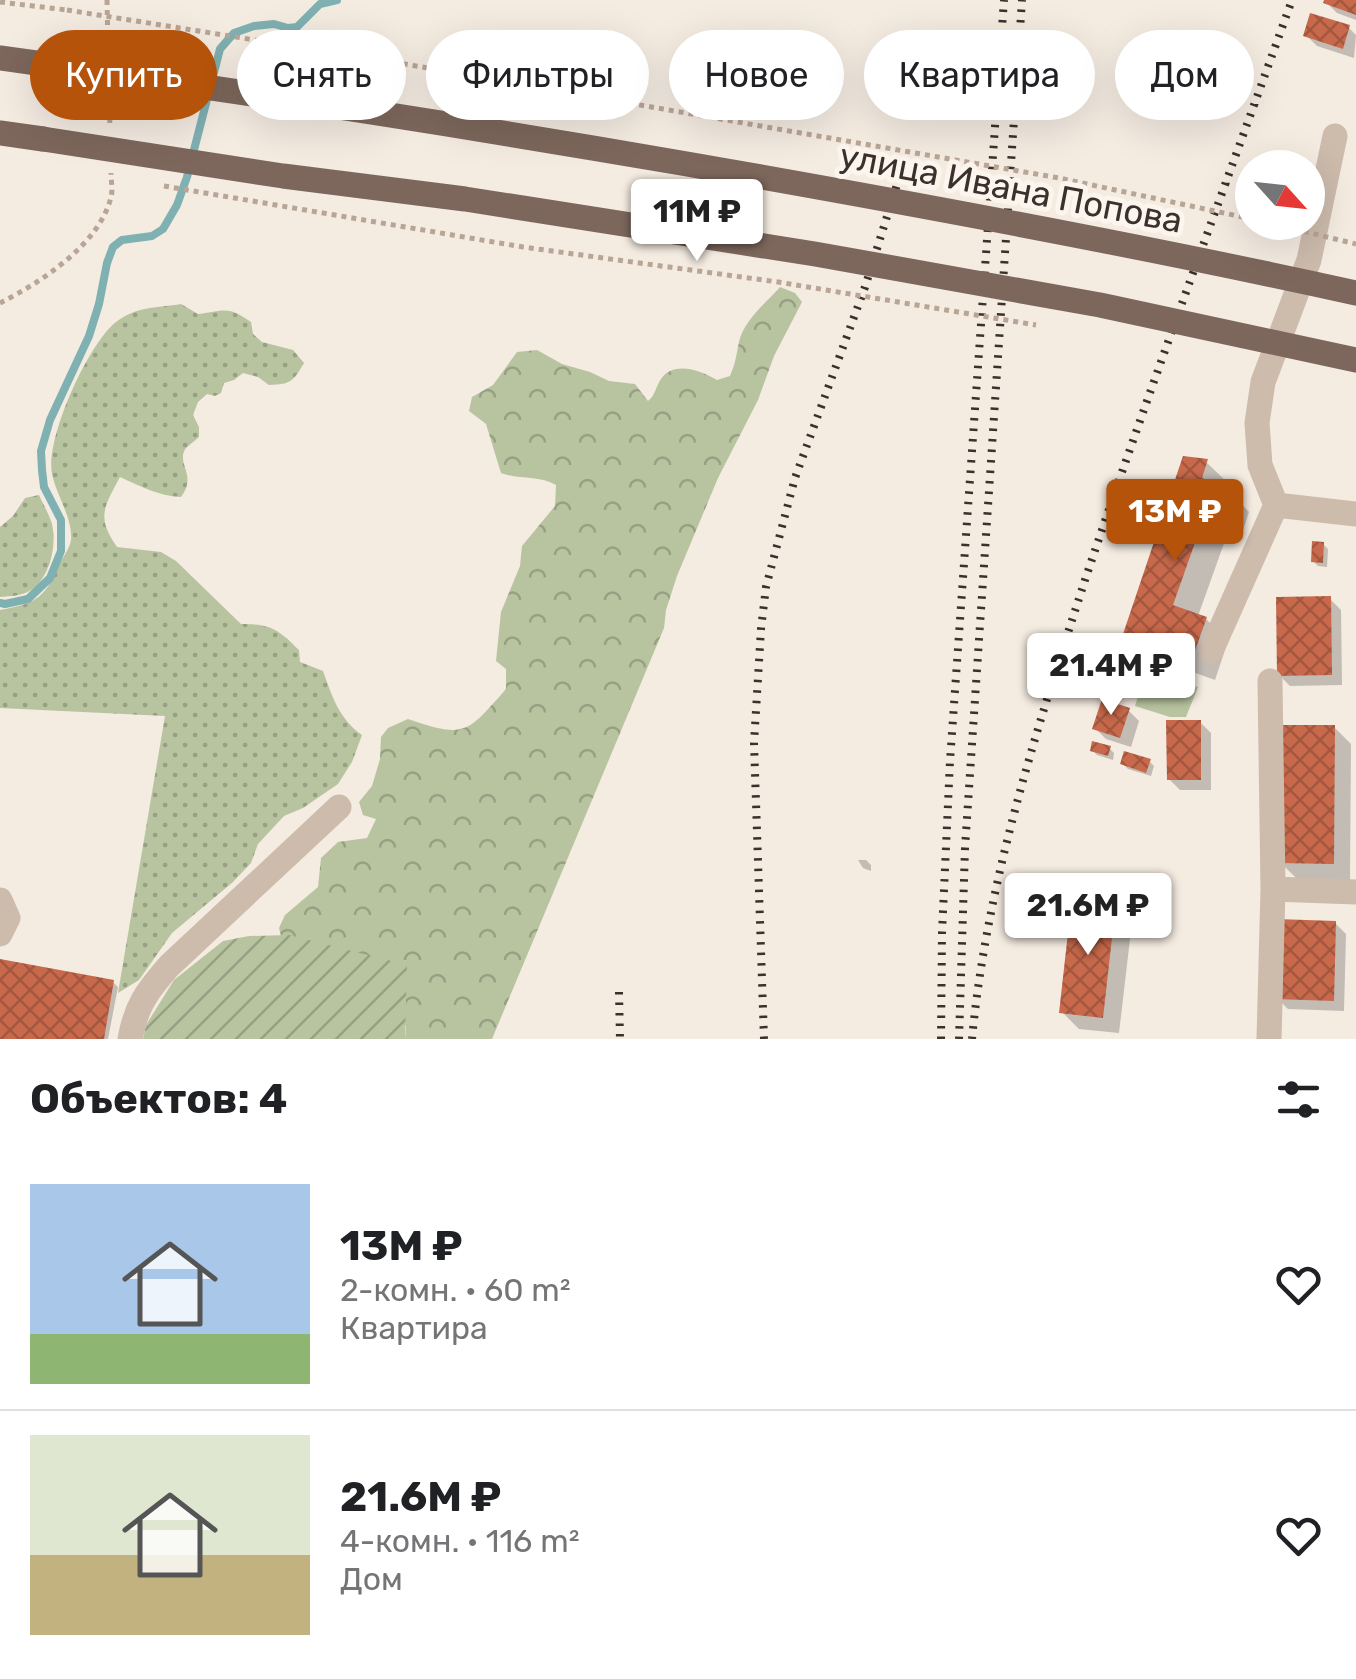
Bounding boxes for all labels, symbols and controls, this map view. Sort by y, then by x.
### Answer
chip: Купить [30,30,217,120]
chip: Снять [237,30,406,120]
chip: Фильтры [426,30,649,120]
chip: Новое [669,30,844,120]
chip: Квартира [864,30,1095,120]
chip: Дом [1115,30,1254,120]
street label: улица Ивана Попова [836,134,1186,242]
north arrow [1235,150,1325,240]
map controls [1235,150,1325,240]
pin: 11M ₽ [627,179,767,264]
text: 11M ₽ [653,192,741,230]
pin: 13M ₽ [1105,479,1245,564]
text: 13M ₽ [1128,492,1222,530]
pin: 21.4M ₽ [1019,633,1203,718]
text: 21.4M ₽ [1049,646,1173,684]
pin: 21.6M ₽ [996,873,1180,958]
text: 21.6M ₽ [1027,886,1149,924]
icon: filters [1271,1072,1326,1127]
text: Объектов: 4 [30,1074,287,1124]
text: 13M ₽ [340,1221,463,1271]
icon: home [110,1224,230,1344]
icon: heart [1271,1257,1326,1312]
text: 2-комн. · 60 m² [340,1271,571,1309]
text: Квартира [340,1309,488,1347]
text: 21.6M ₽ [340,1472,501,1522]
icon: home [110,1475,230,1595]
icon: heart [1271,1508,1326,1563]
text: 4-комн. · 116 m² [340,1522,580,1560]
text: Дом [340,1560,403,1598]

